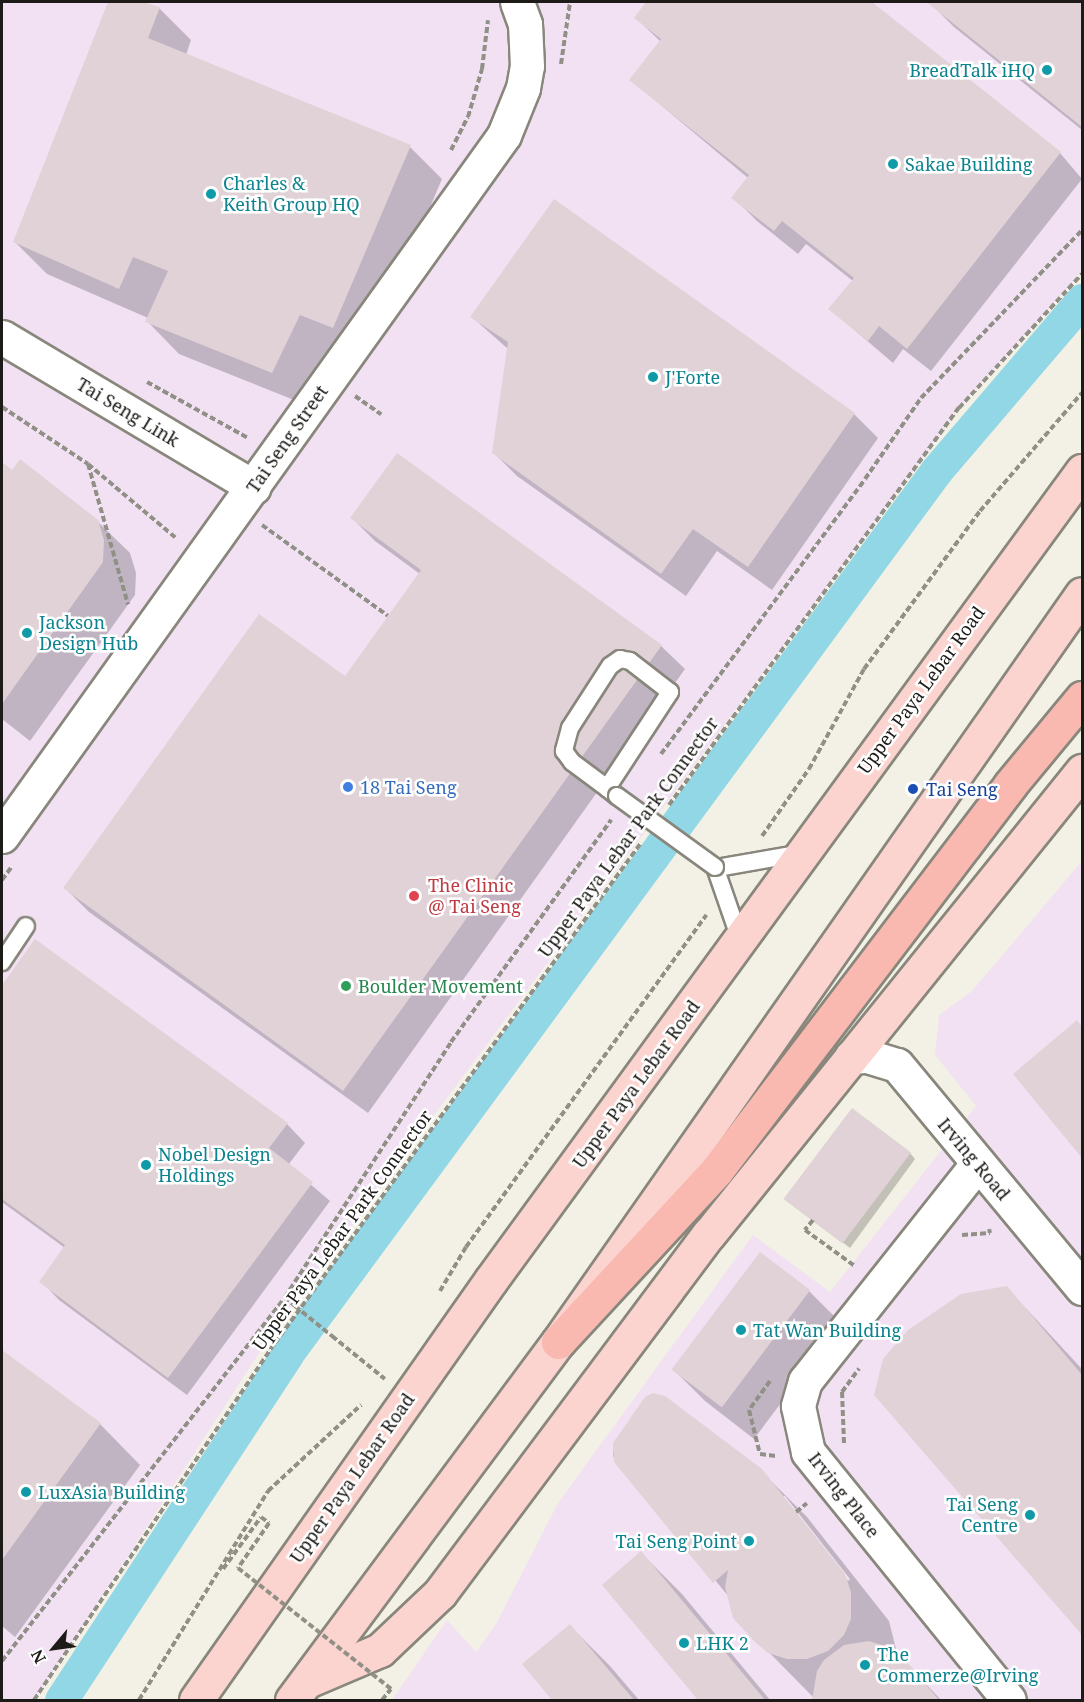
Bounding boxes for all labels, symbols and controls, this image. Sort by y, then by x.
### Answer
place label: BreadTalk iHQ [909,59,1035,81]
marker: BreadTalk iHQ [1040,63,1054,77]
place label: Sakae Building [905,153,1033,175]
marker: Sakae Building [886,157,900,171]
place label: Charles & Keith Group HQ [223,173,360,216]
marker: Charles & Keith Group HQ [204,187,218,201]
place label: J'Forte [665,366,720,388]
marker: J'Forte [646,370,660,384]
street label: Tai Seng Link [73,373,183,451]
street label: Tai Seng Street [242,381,332,497]
street label: Upper Paya Lebar Road [853,602,989,778]
place label: Jackson Design Hub [39,612,138,654]
marker: Jackson Design Hub [20,626,34,640]
street label: Upper Paya Lebar Park Connector [534,713,722,961]
place label: 18 Tai Seng [360,776,457,798]
place label: Tai Seng [926,778,998,800]
marker: 18 Tai Seng [341,780,355,794]
marker: Tai Seng [904,780,922,798]
place label: The Clinic @ Tai Seng [428,875,521,918]
marker: The Clinic @ Tai Seng [405,887,423,905]
place label: Boulder Movement [358,975,523,997]
marker: Boulder Movement [339,979,353,993]
street label: Upper Paya Lebar Road [568,996,704,1172]
street label: Upper Paya Lebar Park Connector [248,1106,436,1354]
street label: Irving Road [933,1114,1015,1204]
place label: Nobel Design Holdings [158,1144,271,1186]
marker: Nobel Design Holdings [139,1158,153,1172]
place label: Tat Wan Building [753,1319,901,1341]
marker: Tat Wan Building [734,1323,748,1337]
street label: Upper Paya Lebar Road [285,1389,419,1567]
street label: Irving Place [804,1448,884,1542]
place label: LuxAsia Building [38,1481,185,1503]
marker: LuxAsia Building [19,1485,33,1499]
place label: Tai Seng Centre [946,1494,1018,1537]
marker: Tai Seng Centre [1023,1508,1037,1522]
place label: Tai Seng Point [616,1530,737,1552]
marker: Tai Seng Point [742,1534,756,1548]
north arrow [24,1618,84,1678]
place label: LHK 2 [696,1632,749,1654]
marker: LHK 2 [677,1636,691,1650]
place label: The Commerze@Irving [877,1644,1039,1686]
text: N [26,1646,51,1668]
marker: The Commerze@Irving [858,1658,872,1672]

